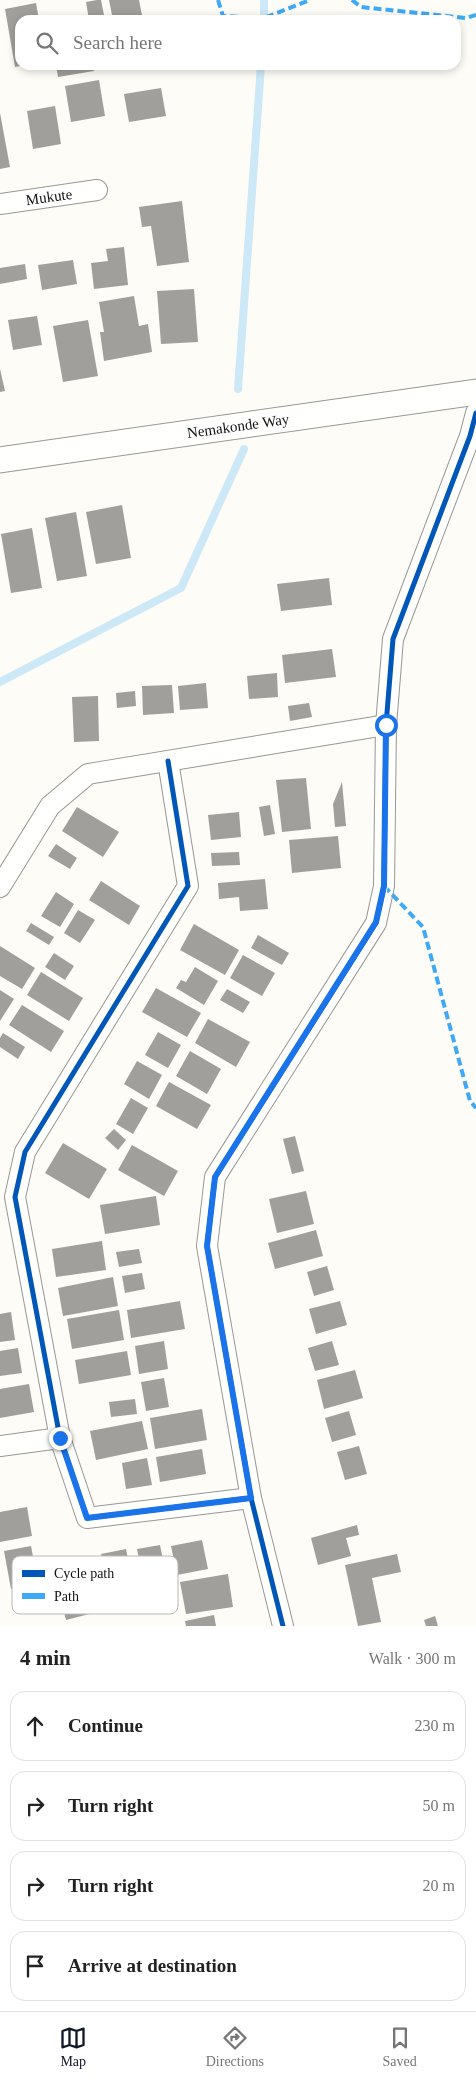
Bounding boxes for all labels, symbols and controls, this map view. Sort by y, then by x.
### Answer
search box [15,15,461,70]
icon: search [33,29,61,57]
text: Search here [73,32,162,53]
street label: Mukute [25,186,74,208]
street label: Nemakonde Way [186,411,291,441]
route start [375,714,398,737]
route end [49,1427,72,1450]
legend [12,1556,178,1614]
text: Cycle path [54,1566,114,1581]
text: Path [54,1589,79,1604]
text: 4 min [20,1646,71,1670]
text: Walk · 300 m [369,1650,456,1667]
icon: ahead [21,1712,49,1740]
text: Continue [68,1715,143,1736]
text: 230 m [415,1717,455,1734]
icon: right [21,1792,49,1820]
text: Turn right [68,1795,153,1816]
text: 50 m [423,1797,455,1814]
icon: right [21,1872,49,1900]
text: Turn right [68,1875,153,1896]
text: 20 m [423,1877,455,1894]
icon: arrive [21,1952,49,1980]
text: Arrive at destination [68,1955,237,1976]
tab: Map [59,2024,87,2070]
tab: Directions [206,2024,264,2070]
tab: Saved [383,2024,417,2070]

